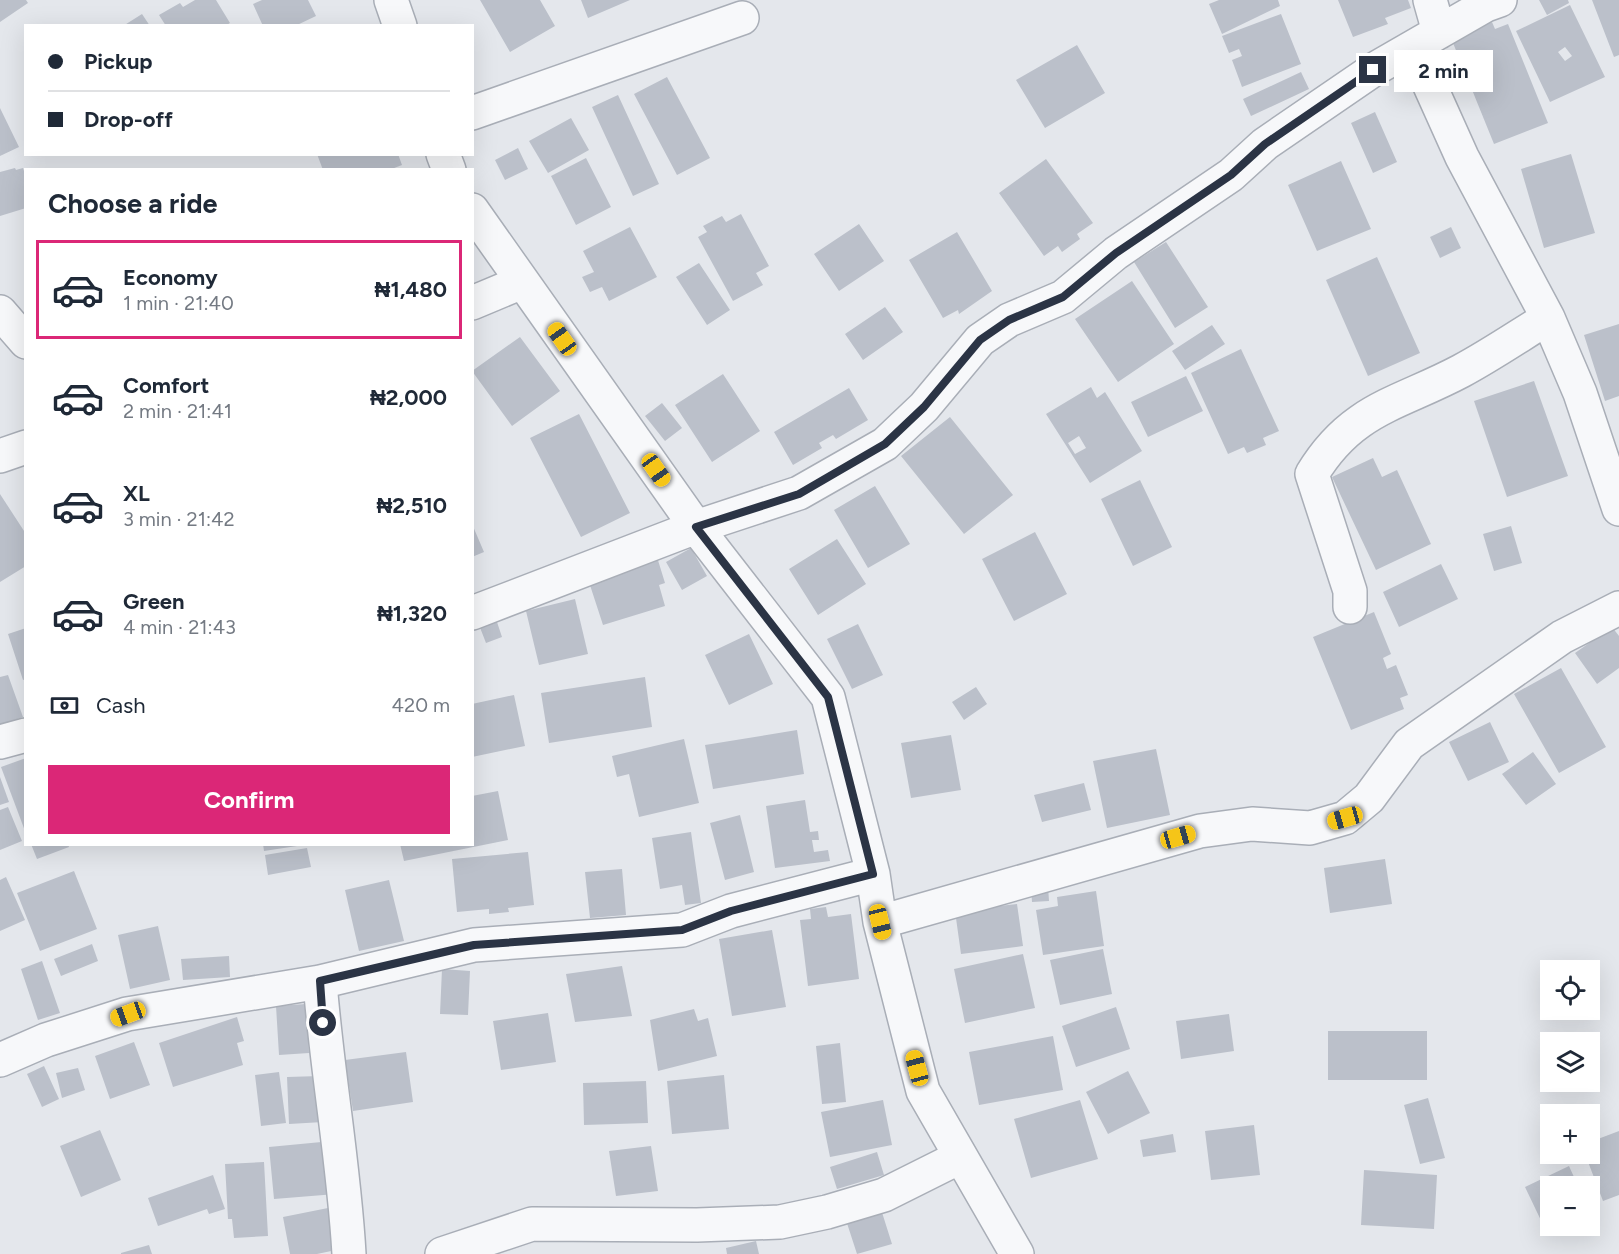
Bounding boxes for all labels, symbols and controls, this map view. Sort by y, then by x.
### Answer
text: Pickup [84,48,153,75]
callout: 2 min [1394,49,1493,91]
route end [1359,56,1386,83]
text: 2 min [1418,59,1469,83]
text: Drop-off [84,106,173,133]
text: Choose a ride [48,187,217,220]
icon: car [51,263,105,317]
text: Economy [123,264,218,291]
text: ₦1,480 [375,276,447,303]
text: 1 min · 21:40 [123,291,234,315]
car [544,319,580,359]
icon: car [51,371,105,425]
text: Comfort [123,372,209,399]
text: ₦2,000 [370,384,447,411]
text: 2 min · 21:41 [123,399,232,423]
car [638,450,674,490]
icon: car [51,479,105,533]
text: XL [123,480,150,507]
text: ₦2,510 [376,492,447,519]
text: 3 min · 21:42 [123,507,235,531]
icon: car [51,587,105,641]
text: Green [123,588,185,615]
text: ₦1,320 [377,600,447,627]
text: 4 min · 21:43 [123,615,236,639]
icon: cash [48,689,81,722]
text: Cash [96,692,146,719]
text: 420 m [392,693,450,717]
button: Confirm [48,765,450,834]
car [1325,804,1365,832]
car [1158,823,1198,851]
car [867,902,893,942]
map controls [1540,960,1600,1236]
button: locate [1540,960,1600,1020]
car [108,999,148,1029]
route start [309,1009,336,1036]
button: layers [1540,1032,1600,1092]
car [904,1048,930,1088]
button: + [1540,1104,1600,1164]
button: − [1540,1176,1600,1236]

